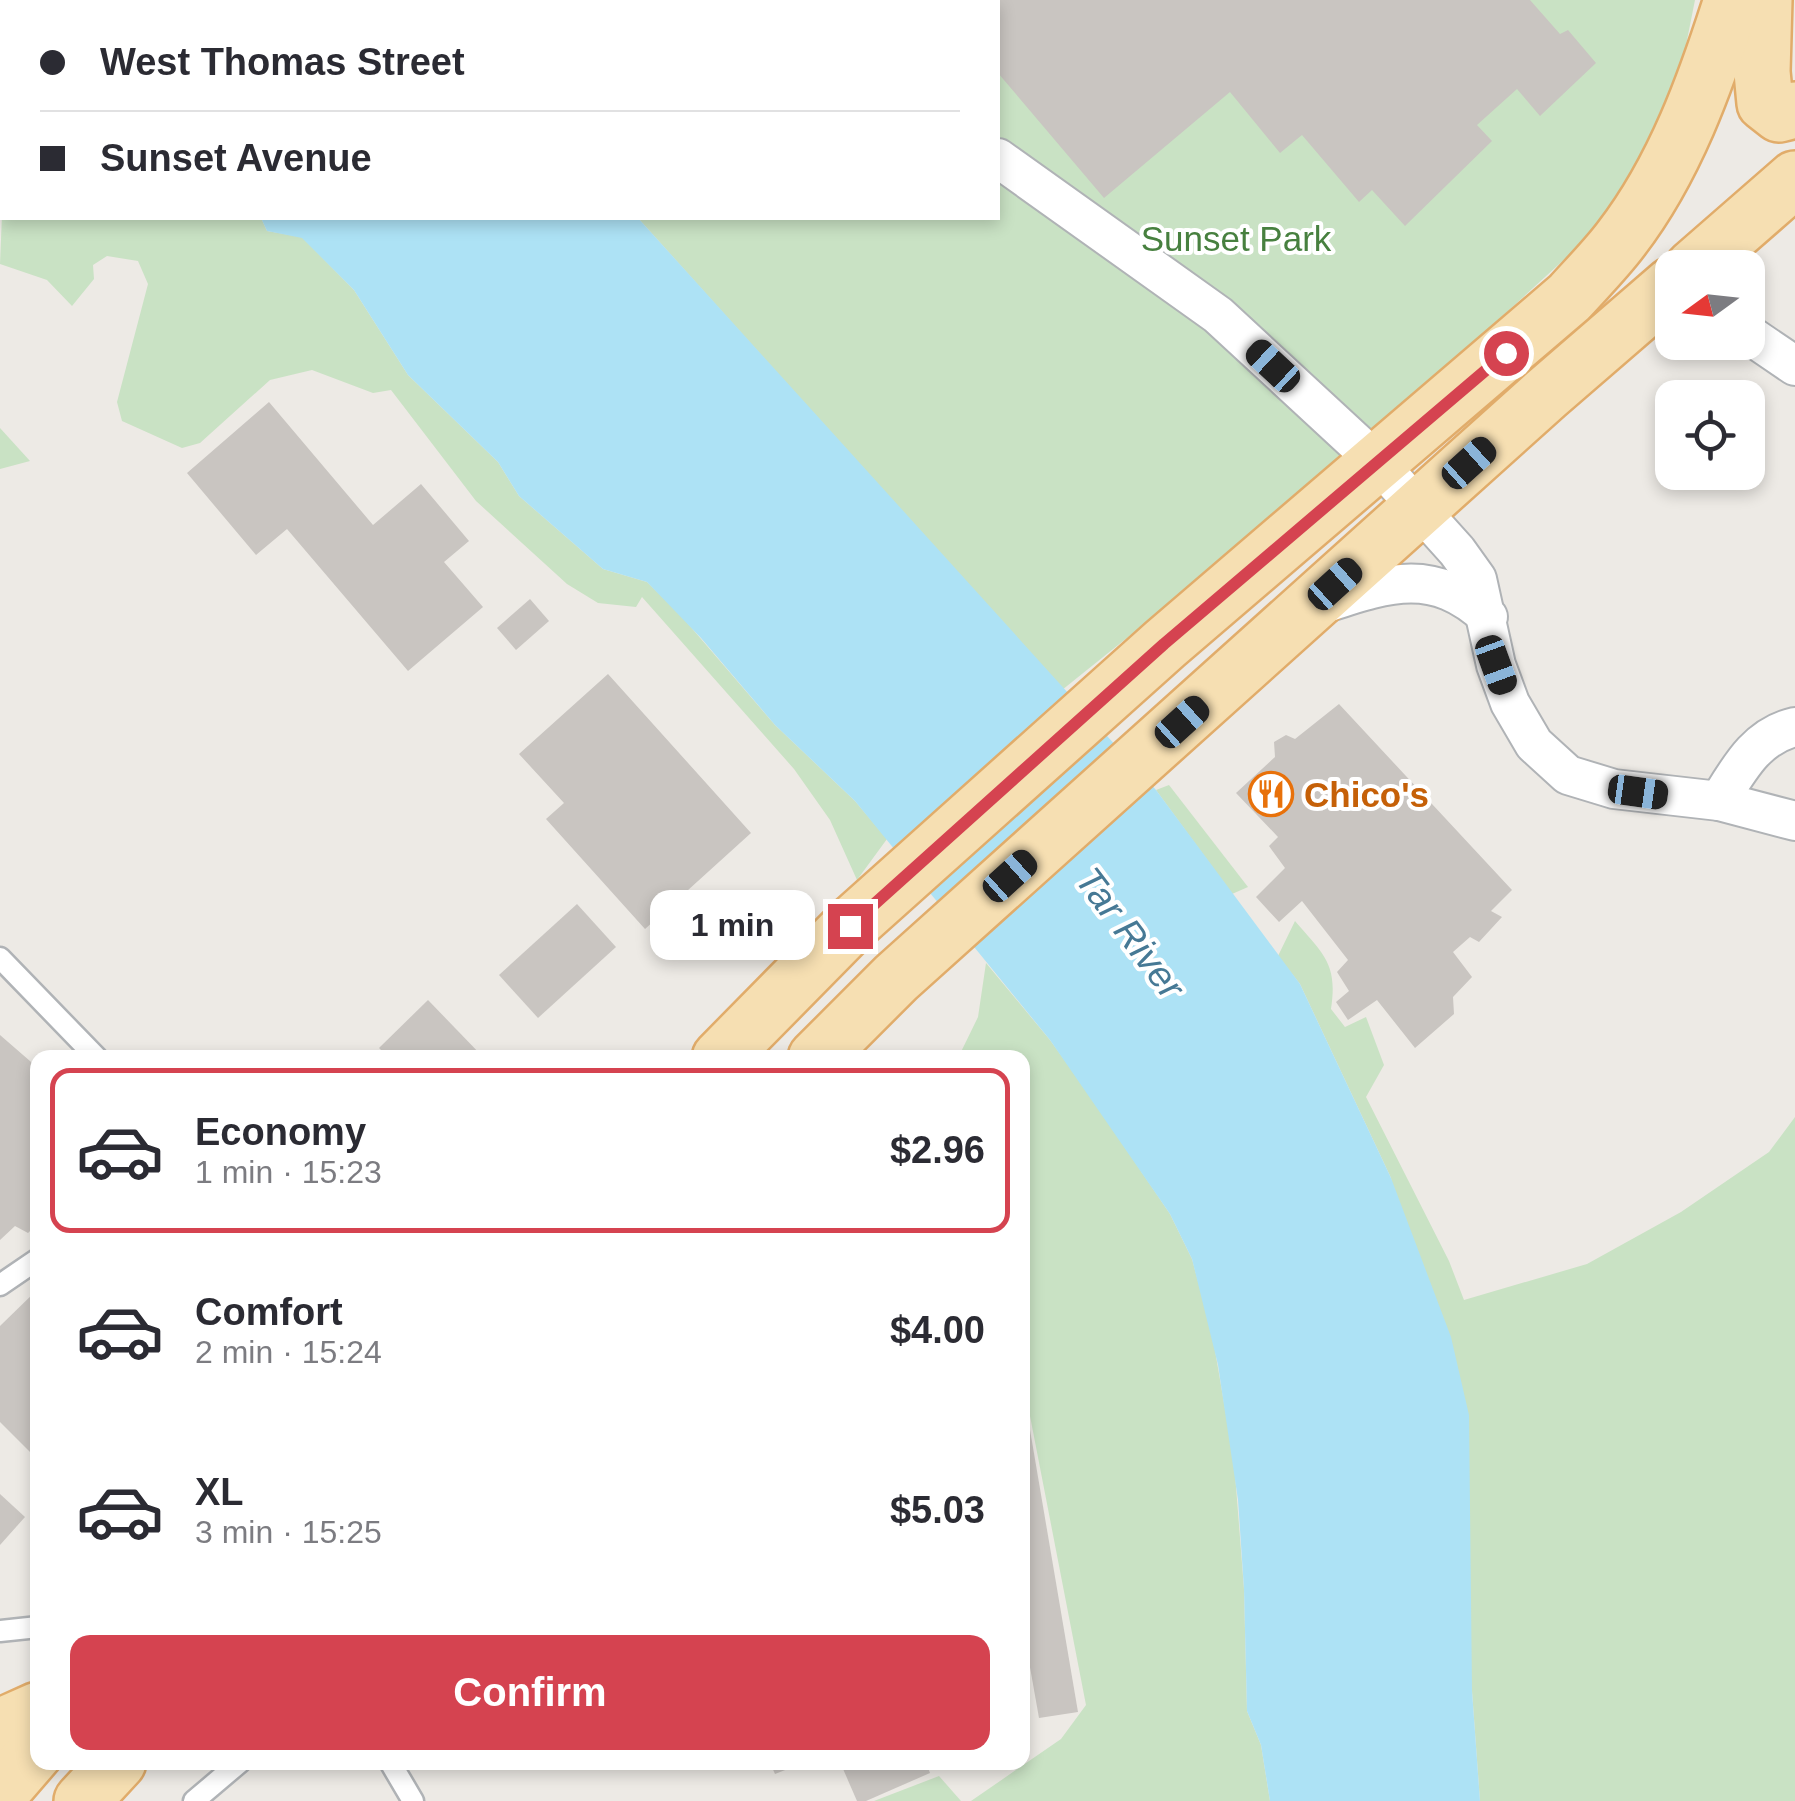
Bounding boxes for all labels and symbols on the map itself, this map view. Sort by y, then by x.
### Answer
park label: Sunset Park [1141,219,1332,258]
north arrow [1655,250,1765,360]
route start [1484,331,1529,376]
car [1241,335,1305,397]
car [1437,432,1501,494]
car [1303,553,1367,615]
car [1472,632,1520,698]
car [1150,691,1214,753]
restaurant icon: Chico's [1248,771,1294,817]
car [1606,773,1670,811]
place label: Chico's [1304,775,1429,814]
car [978,845,1042,907]
water label: Tar River [1067,859,1194,1008]
callout: 1 min [650,891,815,961]
route end [828,904,873,949]

